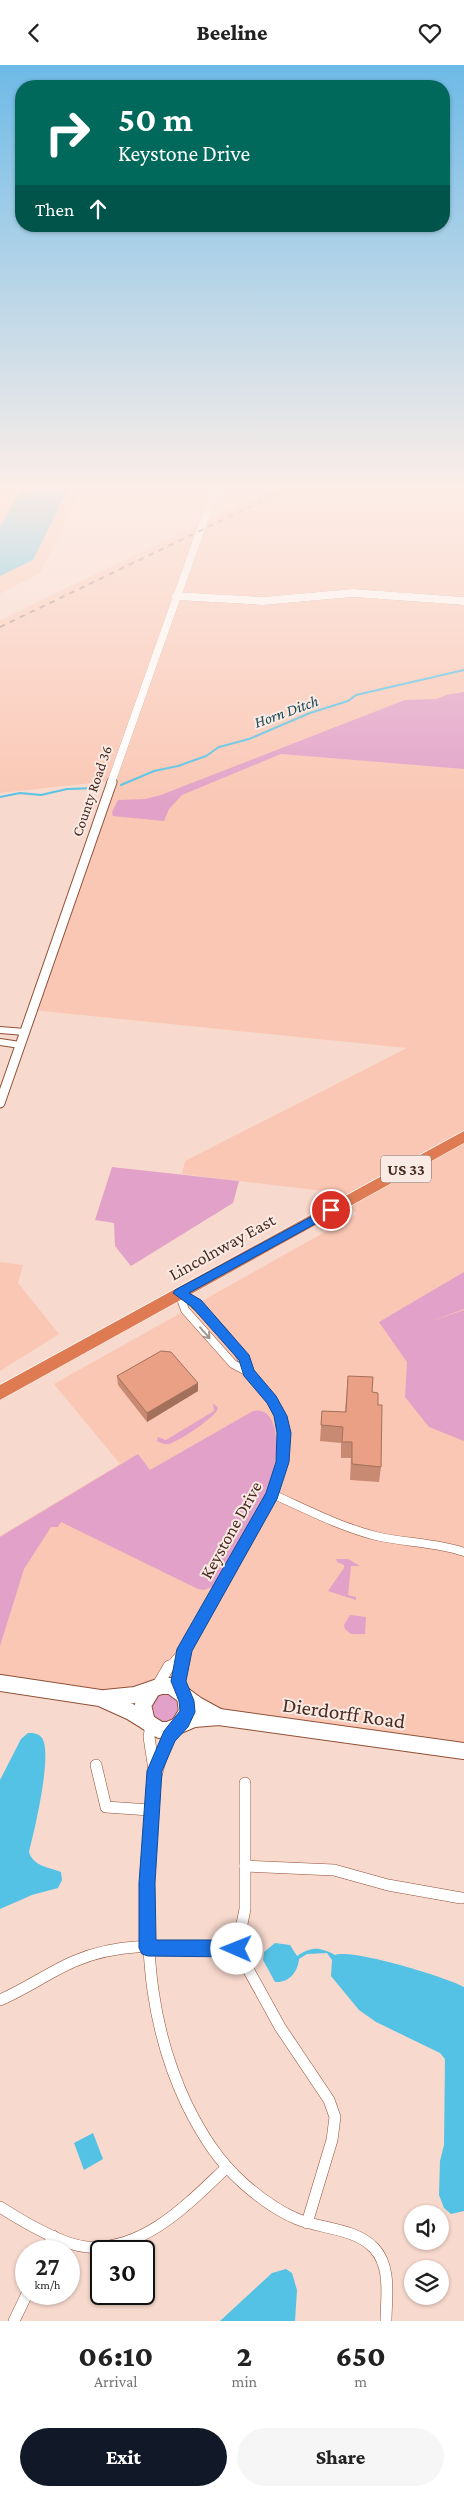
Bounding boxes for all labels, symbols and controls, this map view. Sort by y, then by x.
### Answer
icon: back [20,19,48,47]
icon: heart [416,19,444,47]
text: Beeline [197,20,267,45]
icon: right [35,100,100,165]
text: 50 m [118,100,193,139]
text: Keystone Drive [118,141,250,166]
icon: ahead [84,195,112,223]
text: Then [35,199,74,220]
water label: Horn Ditch [252,692,321,731]
street label: County Road 36 [69,744,116,839]
road number: US 33 [381,1155,431,1183]
pin [310,1189,352,1231]
icon: arrive [317,1196,345,1224]
street label: Lincolnway East [165,1209,279,1284]
one-way arrow [200,1326,211,1339]
street label: Keystone Drive [196,1478,266,1582]
street label: Dierdorff Road [281,1693,407,1733]
position arrow [210,1922,262,1974]
map controls [404,2205,449,2305]
button: sound [404,2205,449,2250]
speed limit sign: 30 [90,2240,155,2305]
text: 27 [35,2253,60,2280]
button: layers [404,2260,449,2305]
text: km/h [35,2278,60,2292]
text: 06:10 [78,2339,153,2372]
text: 2 [237,2339,252,2372]
text: 650 [336,2339,386,2372]
text: Arrival [94,2373,138,2390]
text: min [232,2373,257,2390]
text: m [354,2373,367,2390]
button: Exit [20,2428,227,2486]
button: Share [237,2428,444,2486]

